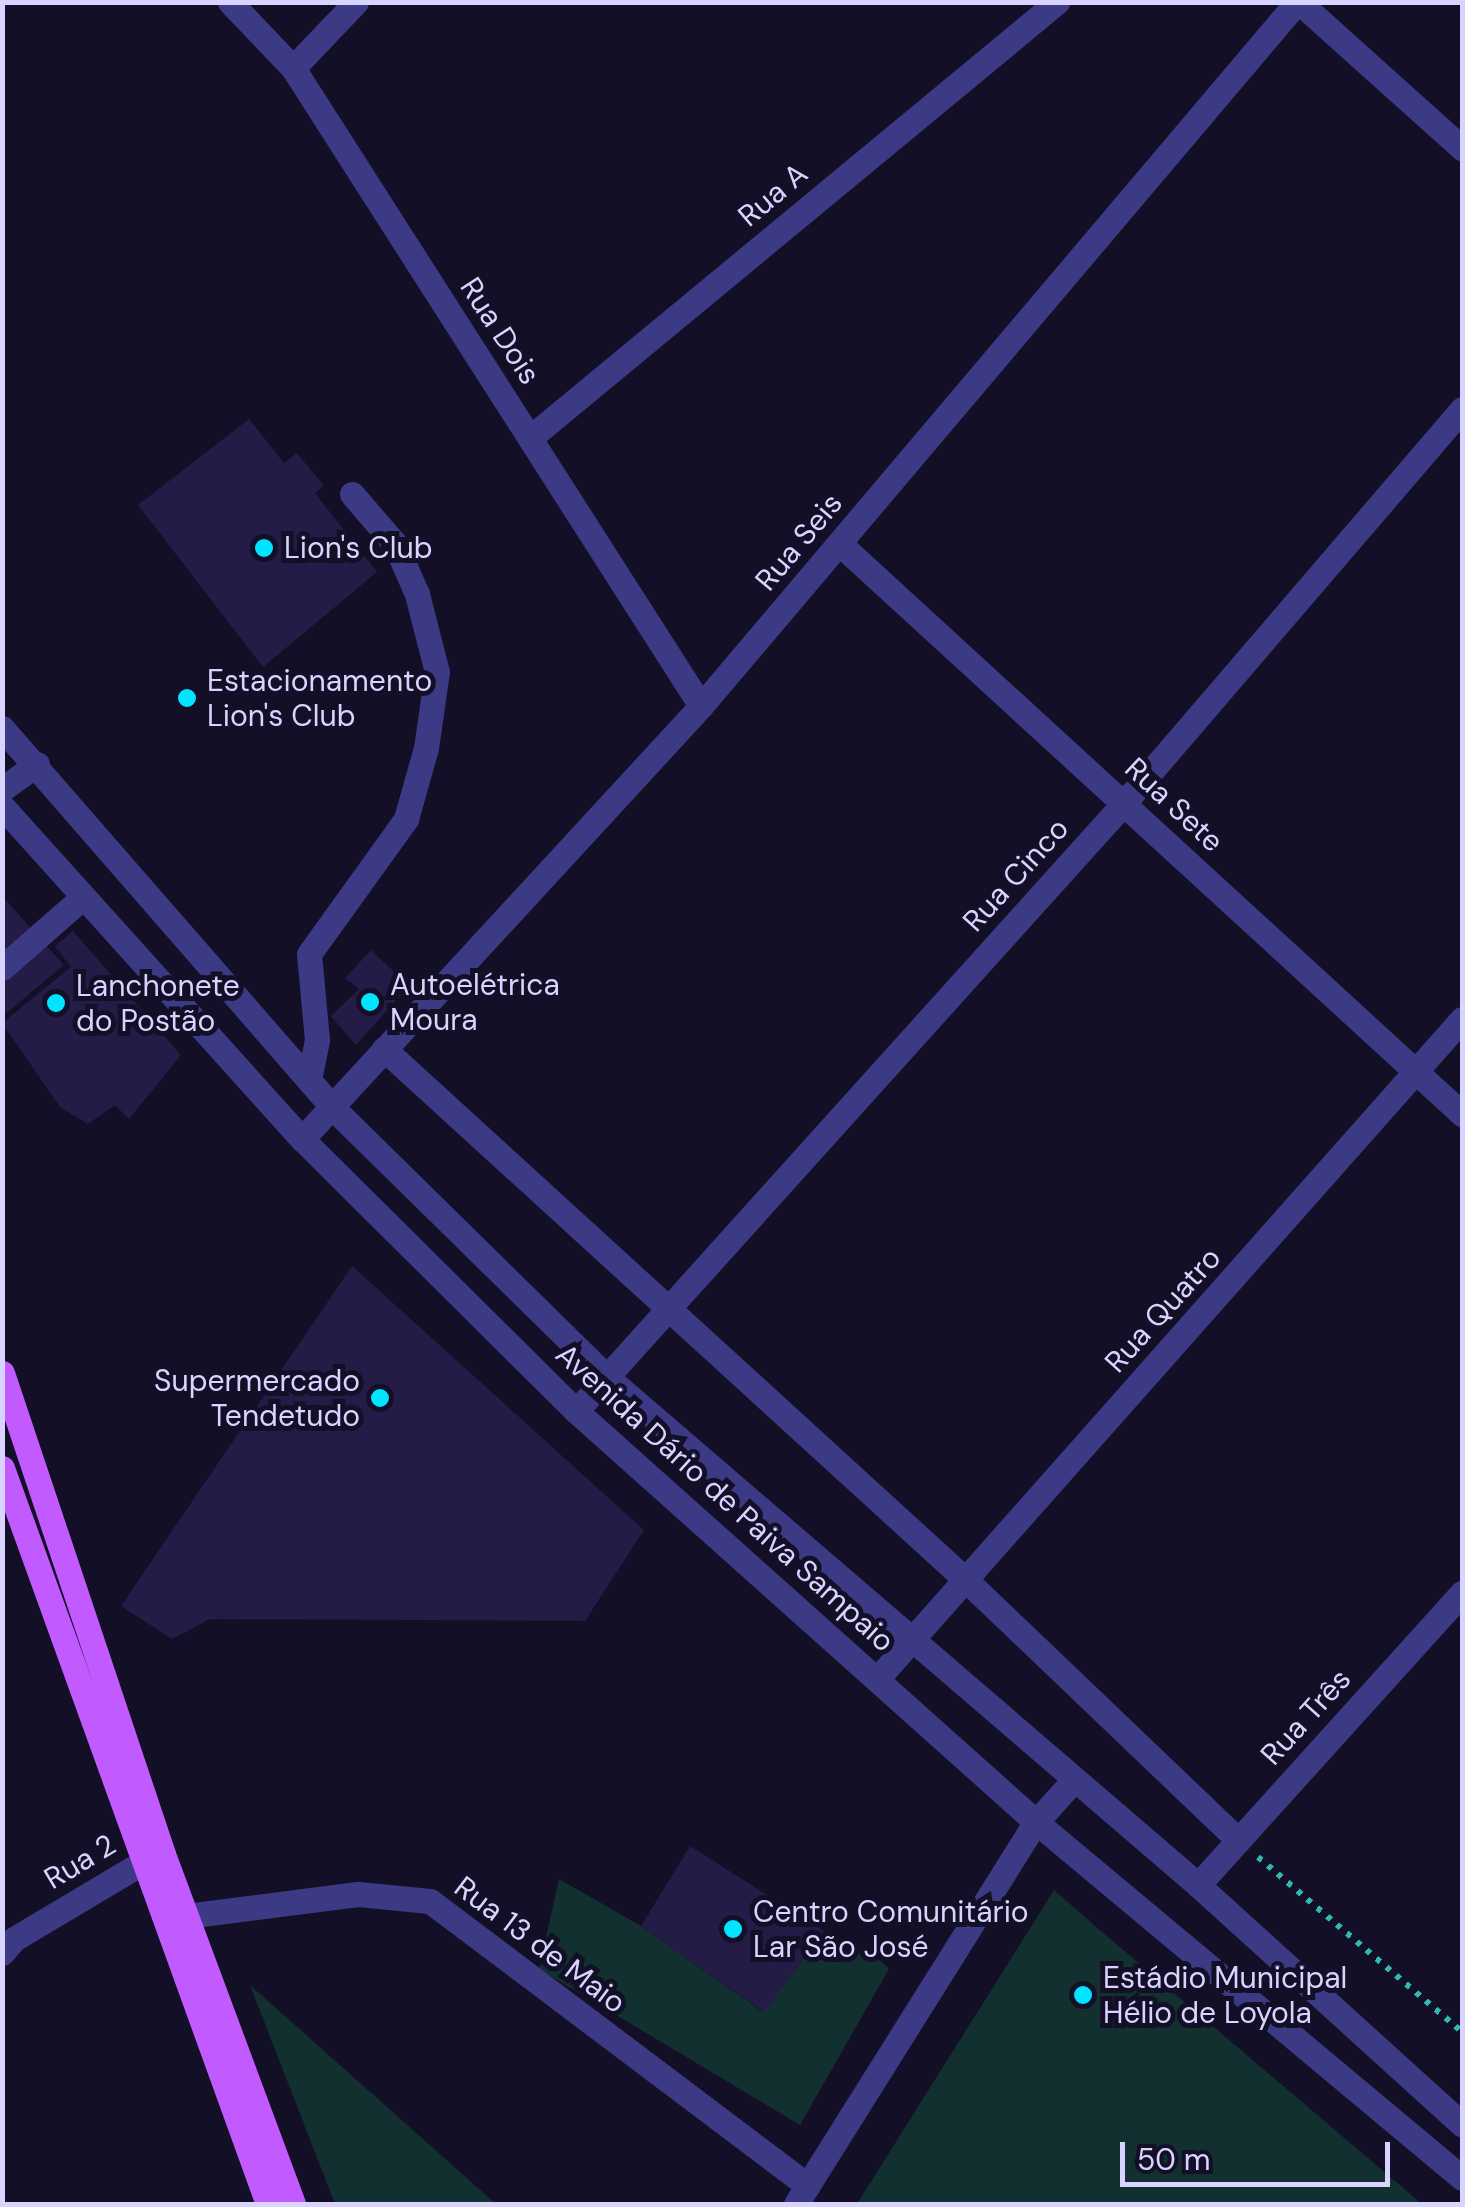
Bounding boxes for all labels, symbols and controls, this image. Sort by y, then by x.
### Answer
street label: Rua A [731,156,815,234]
street label: Rua Dois [452,271,548,391]
street label: Rua Seis [748,486,850,598]
place label: Lion's Club [284,530,432,566]
marker: Lion's Club [253,537,275,559]
place label: Estacionamento Lion's Club [207,663,432,734]
marker: Estacionamento Lion's Club [176,687,198,709]
street label: Rua Sete [1117,750,1231,860]
street label: Rua Cinco [956,811,1076,939]
place label: Autoelétrica Moura [390,967,560,1038]
place label: Lanchonete do Postão [76,968,240,1038]
marker: Autoelétrica Moura [359,991,381,1013]
marker: Lanchonete do Postão [45,992,67,1014]
street label: Rua Quatro [1098,1240,1228,1380]
street label: Avenida Dário de Paiva Sampaio [548,1336,902,1660]
place label: Supermercado Tendetudo [154,1363,360,1434]
marker: Supermercado Tendetudo [369,1387,391,1409]
street label: Rua Três [1253,1661,1359,1773]
street label: Rua 2 [38,1827,122,1897]
street label: Rua 13 de Maio [447,1869,633,2021]
place label: Centro Comunitário Lar São José [753,1894,1029,1964]
marker: Centro Comunitário Lar São José [722,1918,744,1940]
place label: Estádio Municipal Hélio de Loyola [1103,1960,1347,2030]
marker: Estádio Municipal Hélio de Loyola [1072,1984,1094,2006]
scale bar [1125,2122,1395,2184]
text: 50 m [1137,2140,1211,2179]

